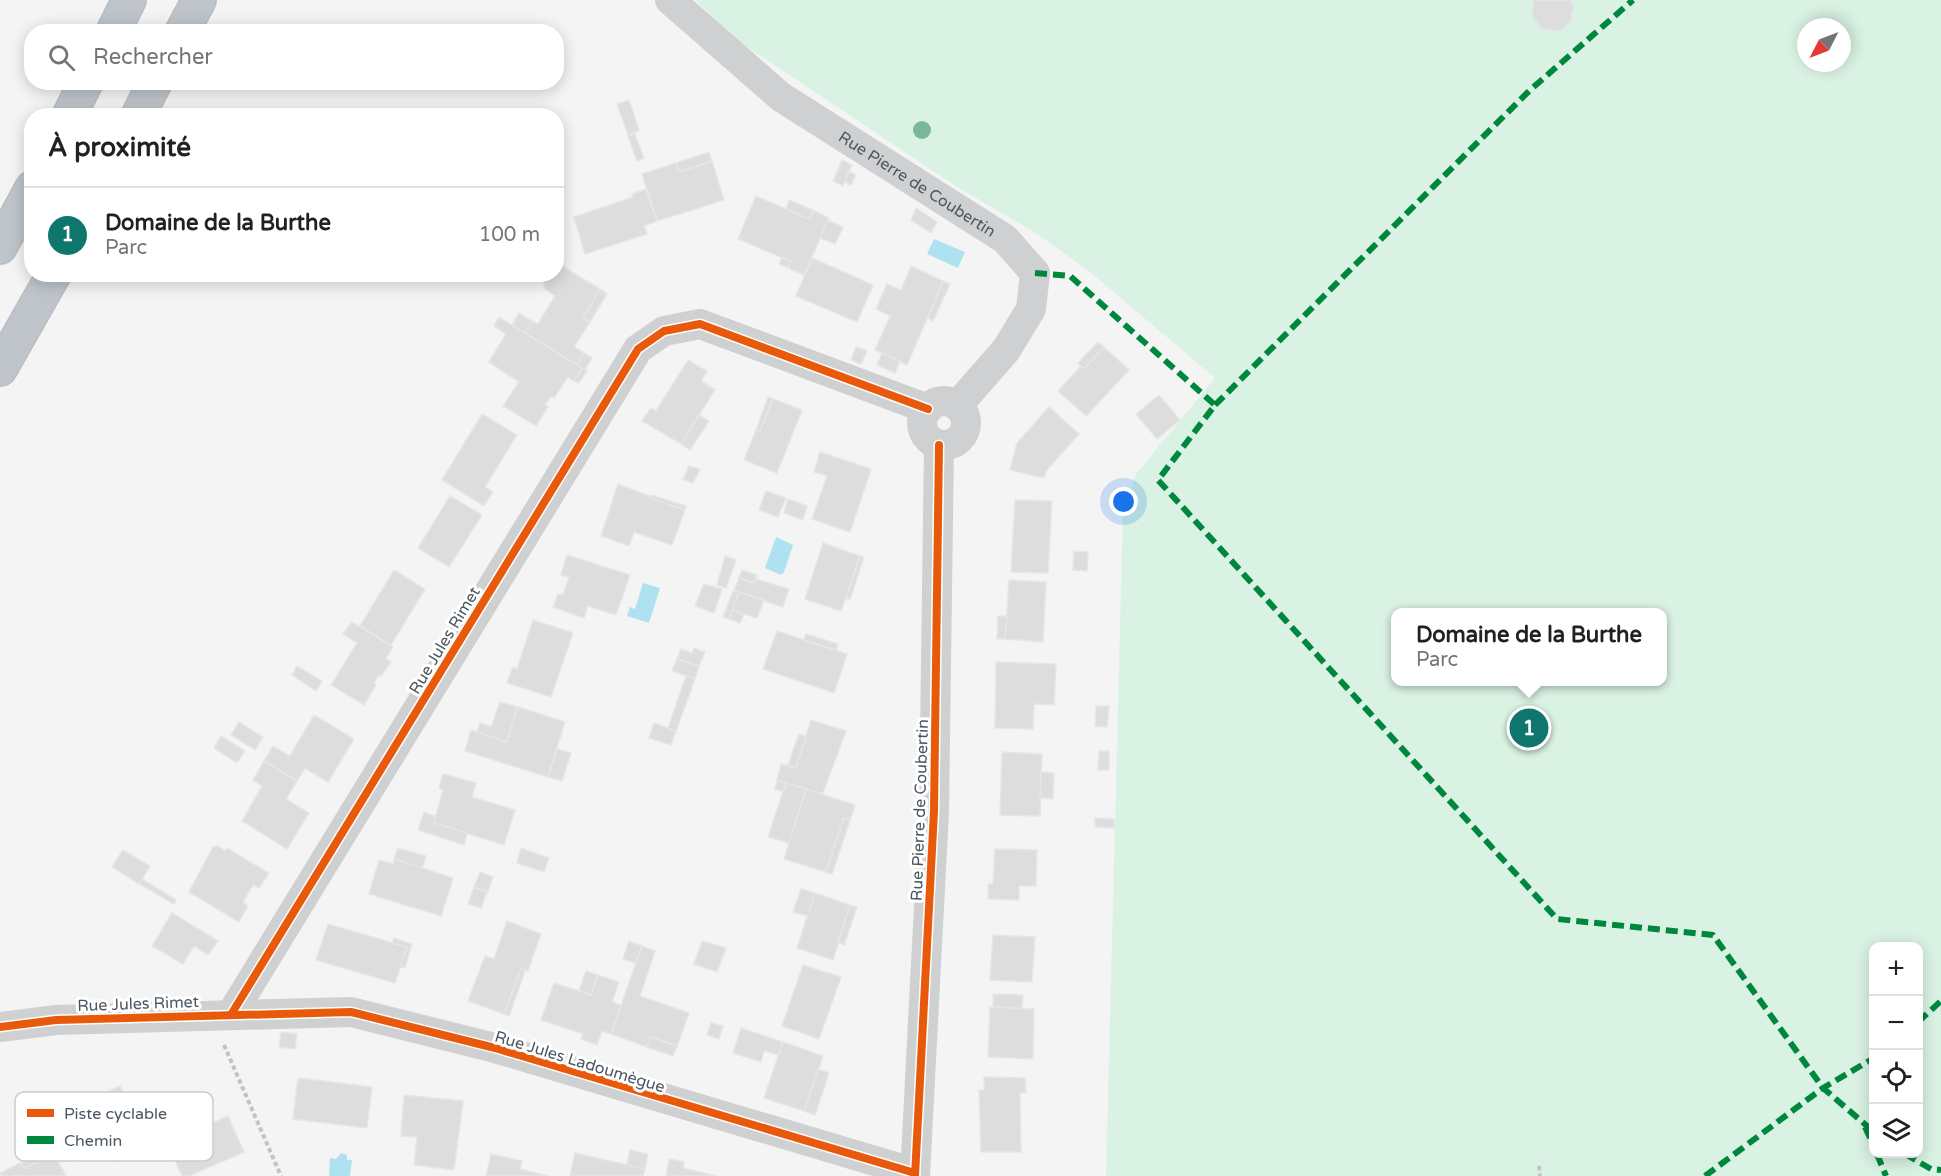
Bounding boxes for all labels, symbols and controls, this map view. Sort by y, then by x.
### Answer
north arrow [1797,18,1851,72]
search box [24,24,564,90]
icon: search [45,41,78,74]
text: Rechercher [93,44,213,70]
street label: Rue Pierre de Coubertin [835,127,999,242]
text: À proximité [48,132,191,163]
text: Domaine de la Burthe [105,210,331,236]
text: 1 [61,223,74,247]
text: 100 m [479,223,540,247]
text: Parc [105,236,147,260]
your location [1109,487,1138,516]
street label: Rue Jules Rimet [405,583,485,698]
popup [1391,608,1667,686]
text: Domaine de la Burthe [1416,622,1642,648]
text: Parc [1416,648,1458,672]
pin: 1 [1510,706,1549,750]
street label: Rue Pierre de Coubertin [907,719,933,901]
map controls [1869,942,1923,1158]
button: + [1869,942,1923,996]
street label: Rue Jules Rimet [77,992,199,1016]
button: − [1869,996,1923,1050]
street label: Rue Jules Ladoumègue [492,1027,667,1097]
button: locate [1869,1050,1923,1104]
legend [15,1092,213,1161]
text: Piste cyclable [64,1104,167,1124]
button: layers [1869,1104,1923,1158]
text: Chemin [64,1131,122,1151]

